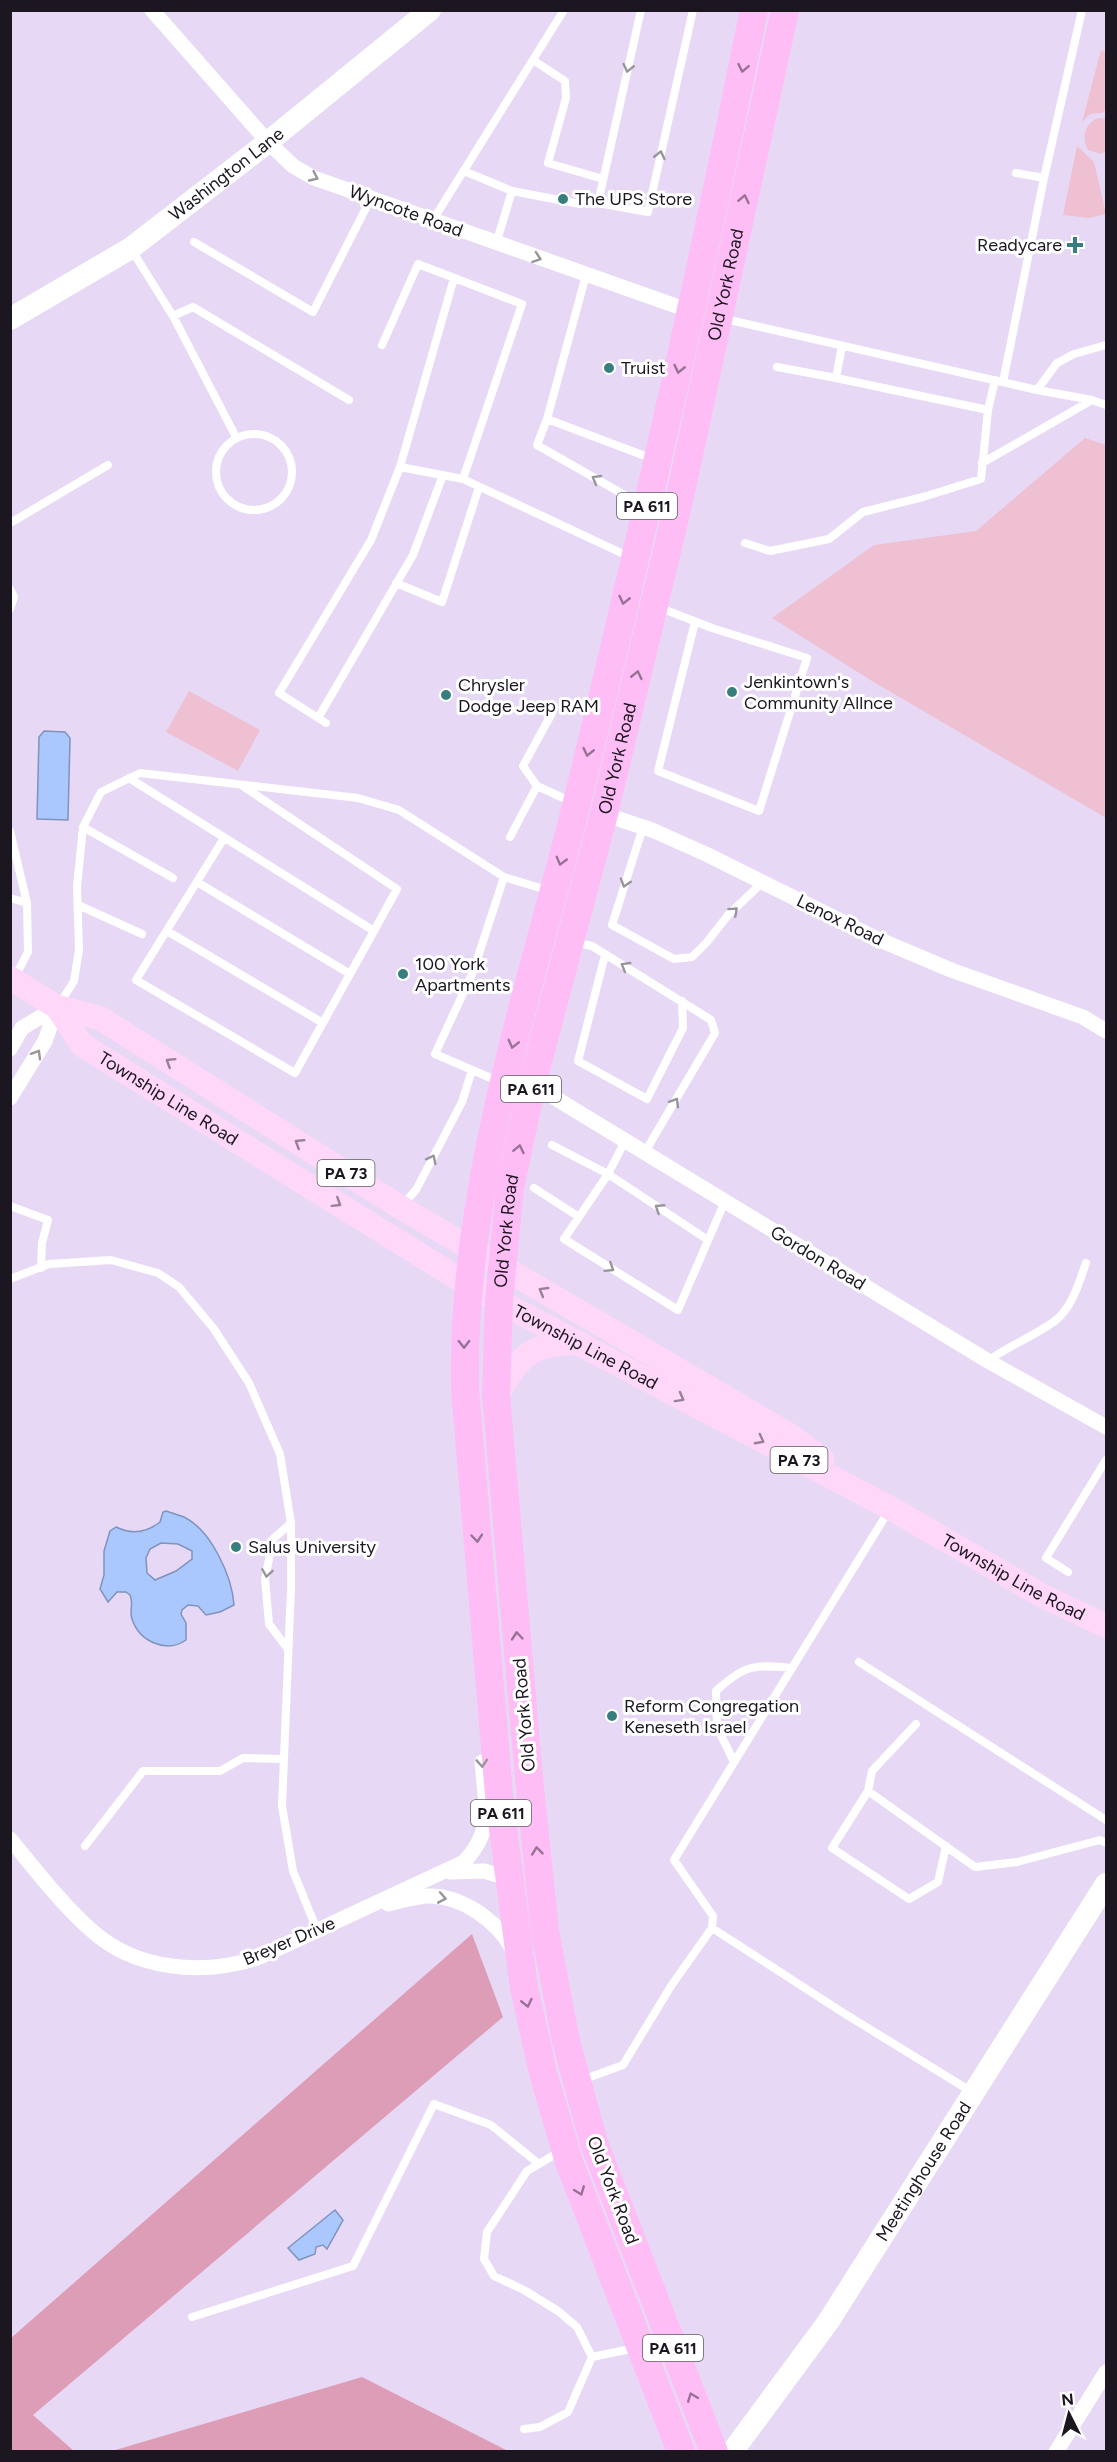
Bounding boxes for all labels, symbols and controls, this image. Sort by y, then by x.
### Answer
one-way arrow [622,62,635,72]
one-way arrow [737,63,750,73]
street label: Washington Lane [165,123,288,225]
one-way arrow [653,150,666,160]
one-way arrow [308,170,319,182]
street label: Wyncote Road [346,180,466,242]
place label: The UPS Store [575,188,692,210]
marker: The UPS Store [556,192,570,206]
one-way arrow [737,195,750,205]
street label: Old York Road [703,227,748,343]
place label: Readycare [977,234,1062,256]
marker: Readycare [1066,236,1084,254]
one-way arrow [531,250,542,263]
place label: Truist [621,357,666,379]
marker: Truist [602,361,616,375]
one-way arrow [673,364,686,374]
one-way arrow [591,474,602,486]
road number: PA 611 [617,493,677,519]
one-way arrow [618,595,631,605]
one-way arrow [630,671,643,681]
place label: Jenkintown's Community Allnce [744,671,893,714]
place label: Chrysler Dodge Jeep RAM [458,674,599,717]
marker: Jenkintown's Community Allnce [725,685,739,699]
marker: Chrysler Dodge Jeep RAM [439,688,453,702]
street label: Old York Road [593,700,641,816]
one-way arrow [582,747,595,757]
one-way arrow [556,855,568,866]
one-way arrow [620,877,632,888]
street label: Lenox Road [793,890,887,950]
one-way arrow [727,907,737,918]
place label: 100 York Apartments [415,953,510,996]
one-way arrow [621,962,631,974]
marker: 100 York Apartments [396,967,410,981]
one-way arrow [508,1039,521,1049]
street label: Township Line Road [94,1047,242,1150]
one-way arrow [30,1050,42,1060]
one-way arrow [166,1058,177,1069]
road number: PA 611 [501,1076,561,1102]
one-way arrow [667,1098,679,1108]
one-way arrow [294,1140,305,1151]
one-way arrow [512,1144,525,1154]
one-way arrow [424,1154,436,1165]
road number: PA 73 [318,1160,374,1186]
street label: Old York Road [489,1172,524,1289]
one-way arrow [331,1196,341,1208]
one-way arrow [655,1204,666,1215]
street label: Gordon Road [766,1221,870,1295]
one-way arrow [604,1260,614,1272]
one-way arrow [539,1287,549,1299]
street label: Township Line Road [510,1300,662,1394]
one-way arrow [458,1339,470,1348]
one-way arrow [673,1391,684,1402]
one-way arrow [753,1433,764,1444]
road number: PA 73 [770,1447,828,1473]
street label: Township Line Road [938,1529,1089,1625]
one-way arrow [470,1534,483,1543]
place label: Salus University [248,1536,376,1558]
marker: Salus University [229,1540,243,1554]
one-way arrow [261,1568,273,1578]
one-way arrow [511,1632,524,1641]
street label: Old York Road [508,1657,540,1773]
place label: Reform Congregation Keneseth Israel [624,1695,799,1738]
marker: Reform Congregation Keneseth Israel [605,1709,619,1723]
one-way arrow [476,1759,489,1768]
road number: PA 611 [471,1800,531,1826]
one-way arrow [531,1847,544,1856]
one-way arrow [437,1891,447,1904]
street label: Breyer Drive [240,1912,339,1970]
one-way arrow [520,1998,533,2008]
street label: Meetinghouse Road [871,2097,976,2245]
street label: Old York Road [582,2133,644,2247]
one-way arrow [573,2185,585,2196]
road number: PA 611 [643,2335,703,2361]
north arrow [1039,2384,1099,2444]
text: N [1060,2389,1075,2410]
one-way arrow [687,2392,700,2403]

